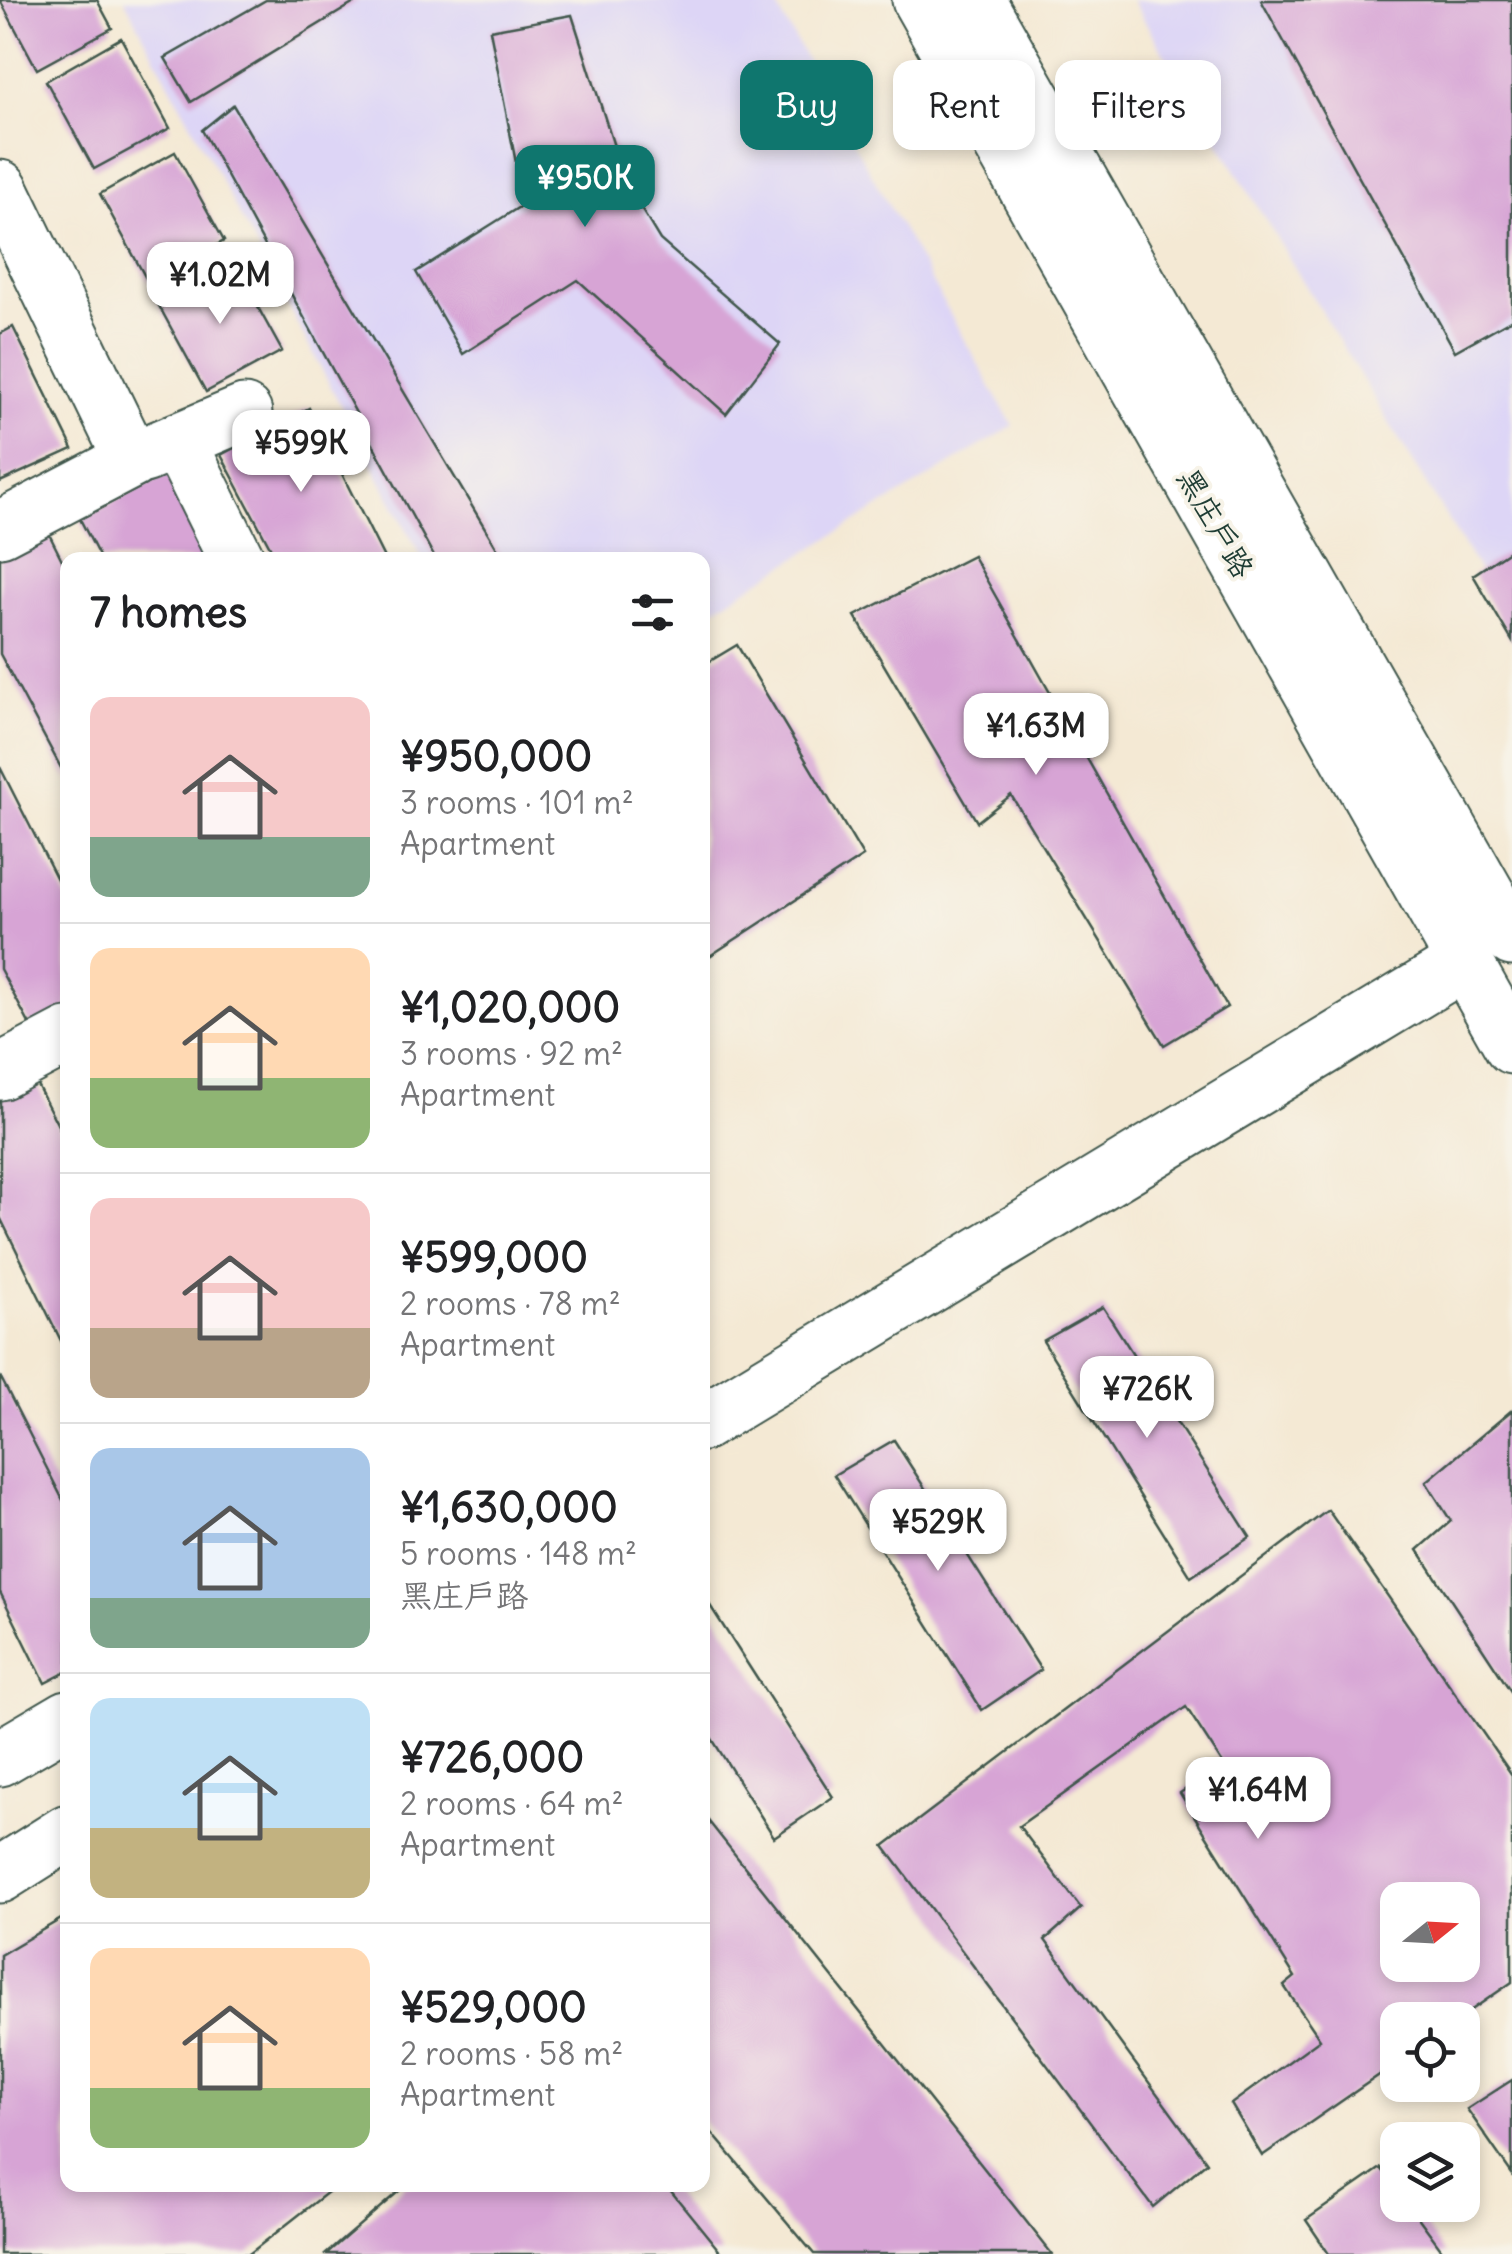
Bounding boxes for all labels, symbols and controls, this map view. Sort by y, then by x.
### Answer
chip: Buy [740,60,873,150]
chip: Rent [893,60,1035,150]
chip: Filters [1055,60,1221,150]
pin: ¥950K [515,145,655,230]
text: ¥950K [537,157,633,198]
pin: ¥1.02M [139,242,301,327]
text: ¥1.02M [169,254,271,295]
pin: ¥599K [231,410,371,495]
text: ¥599K [254,422,348,463]
street label: 黑庄户路 [1170,462,1262,584]
icon: filters [625,585,680,640]
text: 7 homes [90,586,247,638]
pin: ¥1.63M [955,693,1117,778]
text: ¥1.63M [986,705,1086,746]
text: ¥950,000 [400,730,592,782]
icon: home [170,737,290,857]
text: 3 rooms · 101 m² [400,782,634,823]
text: Apartment [400,823,555,864]
text: ¥1,020,000 [400,981,620,1033]
icon: home [170,988,290,1108]
text: 3 rooms · 92 m² [400,1033,623,1074]
text: Apartment [400,1074,555,1115]
text: ¥599,000 [400,1231,588,1283]
icon: home [170,1238,290,1358]
text: 2 rooms · 78 m² [400,1283,621,1324]
text: Apartment [400,1324,555,1365]
pin: ¥726K [1077,1356,1217,1441]
text: ¥726K [1102,1368,1192,1409]
text: ¥1,630,000 [400,1481,618,1533]
icon: home [170,1488,290,1608]
pin: ¥529K [868,1489,1008,1574]
text: ¥529K [892,1501,984,1542]
text: 5 rooms · 148 m² [400,1533,637,1574]
text: 黑庄户路 [400,1575,528,1616]
text: ¥726,000 [400,1731,584,1783]
icon: home [170,1738,290,1858]
pin: ¥1.64M [1177,1757,1339,1842]
text: ¥1.64M [1208,1769,1309,1810]
text: 2 rooms · 64 m² [400,1783,623,1824]
text: Apartment [400,1824,555,1865]
north arrow [1380,1882,1480,1982]
map controls [1380,1882,1480,2222]
text: ¥529,000 [400,1981,587,2033]
icon: home [170,1988,290,2108]
button: locate [1380,2002,1480,2102]
text: 2 rooms · 58 m² [400,2033,623,2074]
text: Apartment [400,2074,555,2115]
button: layers [1380,2122,1480,2222]

